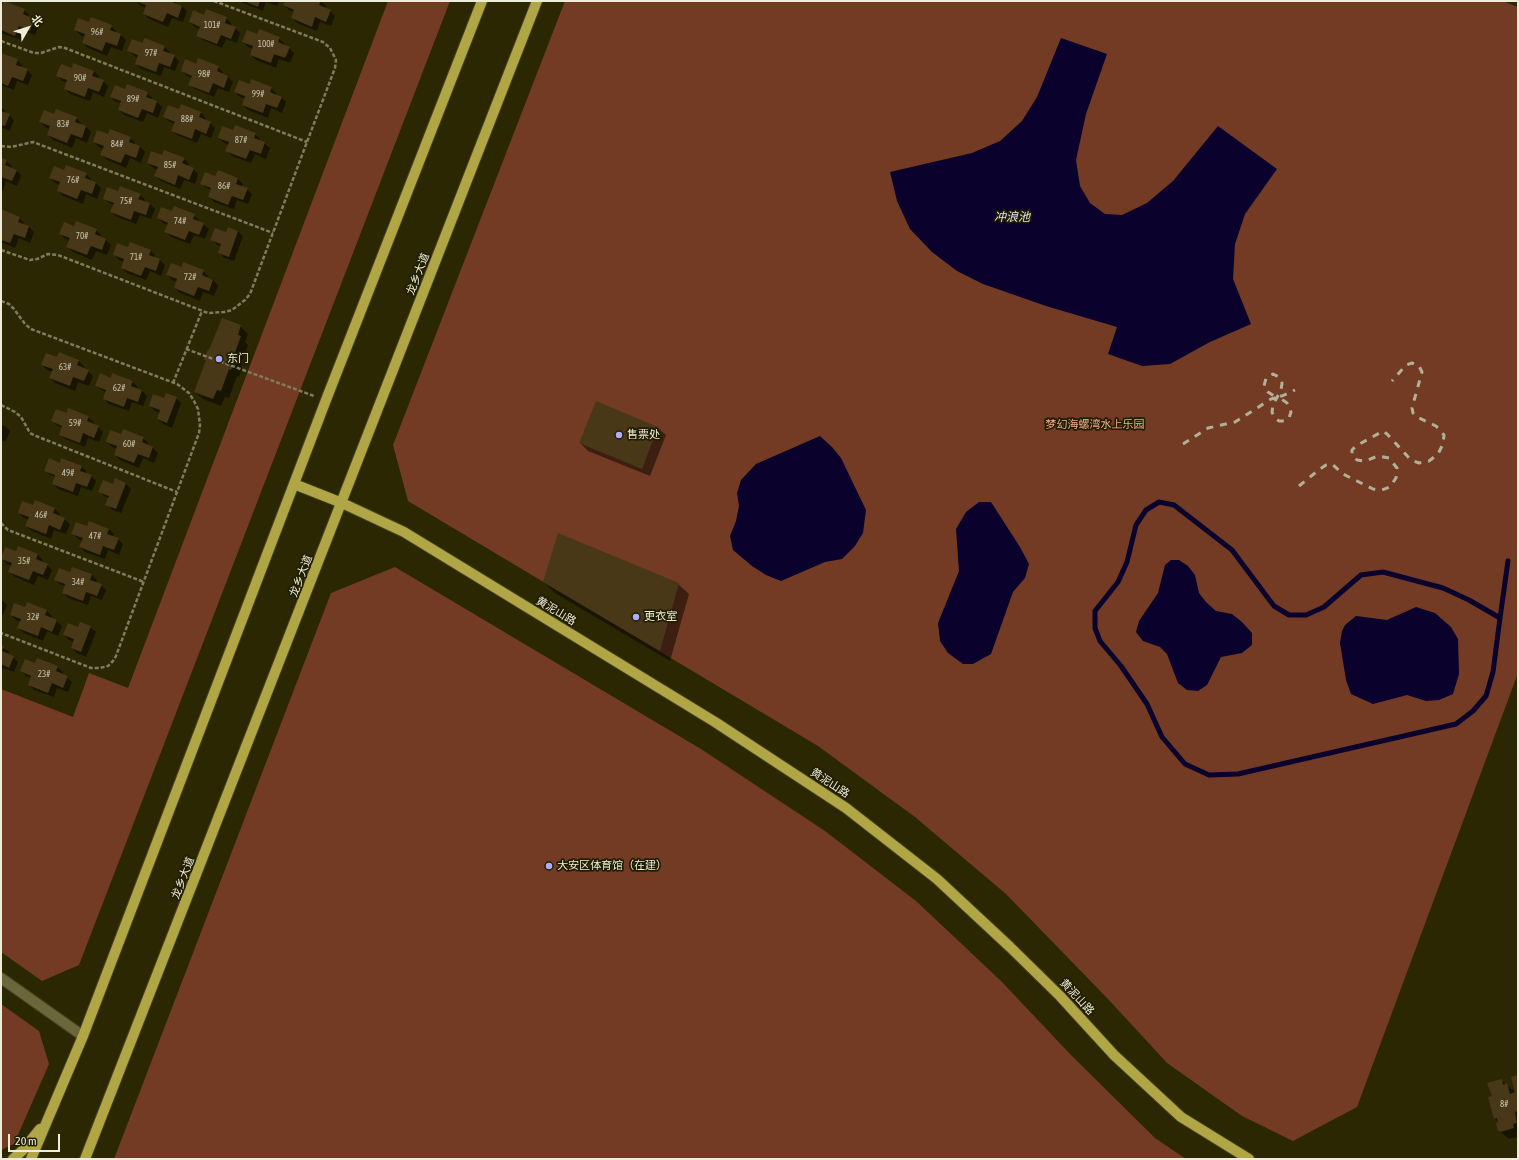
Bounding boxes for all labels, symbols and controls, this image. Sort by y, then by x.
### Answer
north arrow [8,8,48,48]
text: 北 [29,12,45,28]
house number: 101# [204,20,220,30]
house number: 96# [91,27,103,37]
house number: 100# [258,39,274,49]
house number: 97# [145,48,157,58]
house number: 98# [198,69,210,79]
house number: 90# [74,73,86,83]
house number: 99# [252,89,264,99]
house number: 89# [127,94,139,104]
house number: 88# [181,114,193,124]
house number: 83# [57,119,69,129]
house number: 87# [235,135,247,145]
house number: 84# [111,139,123,149]
house number: 85# [164,160,176,170]
house number: 76# [67,175,79,185]
house number: 86# [218,181,230,191]
house number: 75# [120,196,132,206]
water label: 冲浪池 [994,210,1030,224]
house number: 74# [174,216,186,226]
house number: 70# [76,231,88,241]
street label: 龙乡大道 [404,251,432,297]
house number: 71# [130,252,142,262]
house number: 72# [184,272,196,282]
place label: 东门 [227,352,249,366]
marker: 东门 [214,354,224,364]
house number: 63# [59,362,71,372]
house number: 62# [113,383,125,393]
house number: 59# [69,418,81,428]
park label: 梦幻海螺湾水上乐园 [1046,418,1144,432]
place label: 售票处 [627,428,660,442]
marker: 售票处 [614,430,624,440]
house number: 60# [123,439,135,449]
house number: 49# [62,468,74,478]
house number: 46# [35,510,47,520]
house number: 47# [89,531,101,541]
street label: 龙乡大道 [287,553,315,599]
house number: 35# [18,556,30,566]
house number: 34# [72,577,84,587]
street label: 黄泥山路 [534,594,578,628]
place label: 更衣室 [644,610,677,624]
house number: 32# [27,612,39,622]
marker: 更衣室 [631,612,641,622]
house number: 23# [38,669,50,679]
street label: 黄泥山路 [808,765,852,801]
street label: 龙乡大道 [169,855,197,901]
place label: 大安区体育馆（在建） [557,859,667,873]
marker: 大安区体育馆（在建） [544,861,554,871]
street label: 黄泥山路 [1057,976,1097,1018]
house number: 8# [1500,1099,1508,1109]
scale bar [10,1126,62,1152]
text: 20 m [15,1134,37,1148]

